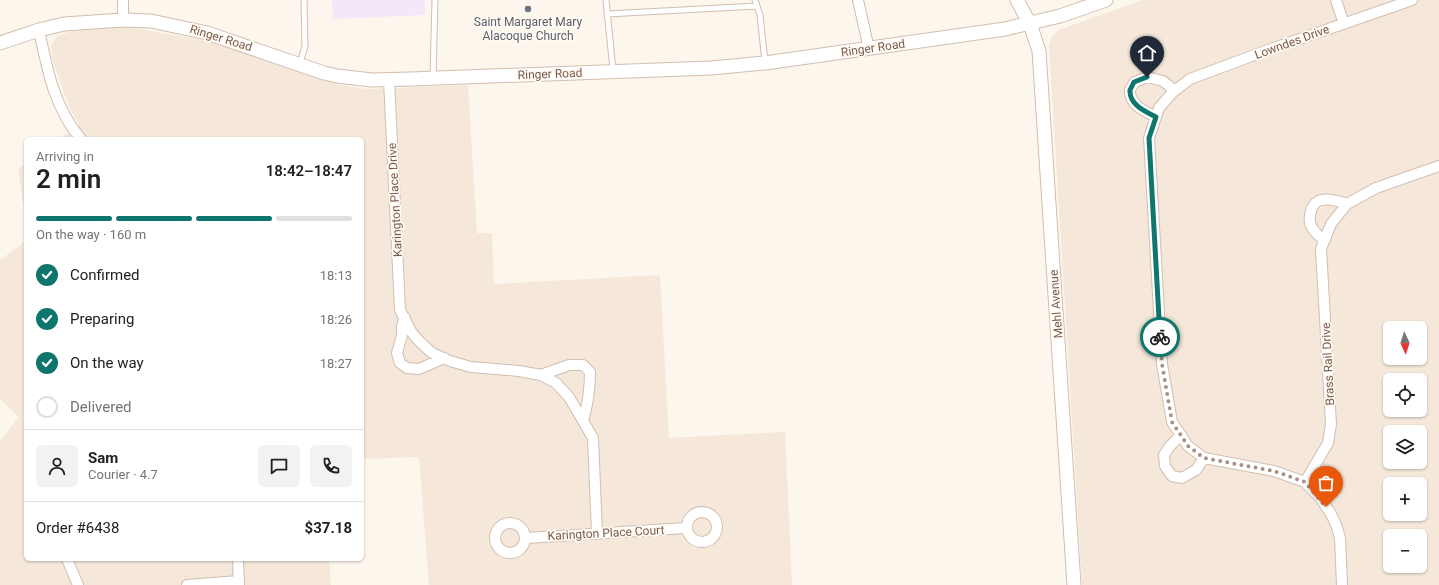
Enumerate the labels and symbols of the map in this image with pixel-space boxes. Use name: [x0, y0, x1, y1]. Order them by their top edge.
marker: Saint Margaret Mary Alacoque Church: [523, 4, 533, 14]
place label: Saint Margaret Mary Alacoque Church: [474, 15, 583, 43]
street label: Ringer Road: [188, 22, 254, 54]
street label: Lowndes Drive: [1253, 22, 1331, 62]
pin: [1130, 36, 1164, 77]
street label: Ringer Road: [840, 37, 906, 59]
street label: Ringer Road: [517, 66, 583, 82]
street label: Karington Place Drive: [385, 143, 405, 257]
street label: Mehl Avenue: [1047, 269, 1065, 339]
courier: [1140, 317, 1180, 357]
north arrow: [1383, 321, 1427, 365]
street label: Brass Rail Drive: [1319, 322, 1337, 406]
pin: [1309, 466, 1343, 507]
street label: Karington Place Court: [547, 523, 665, 543]

